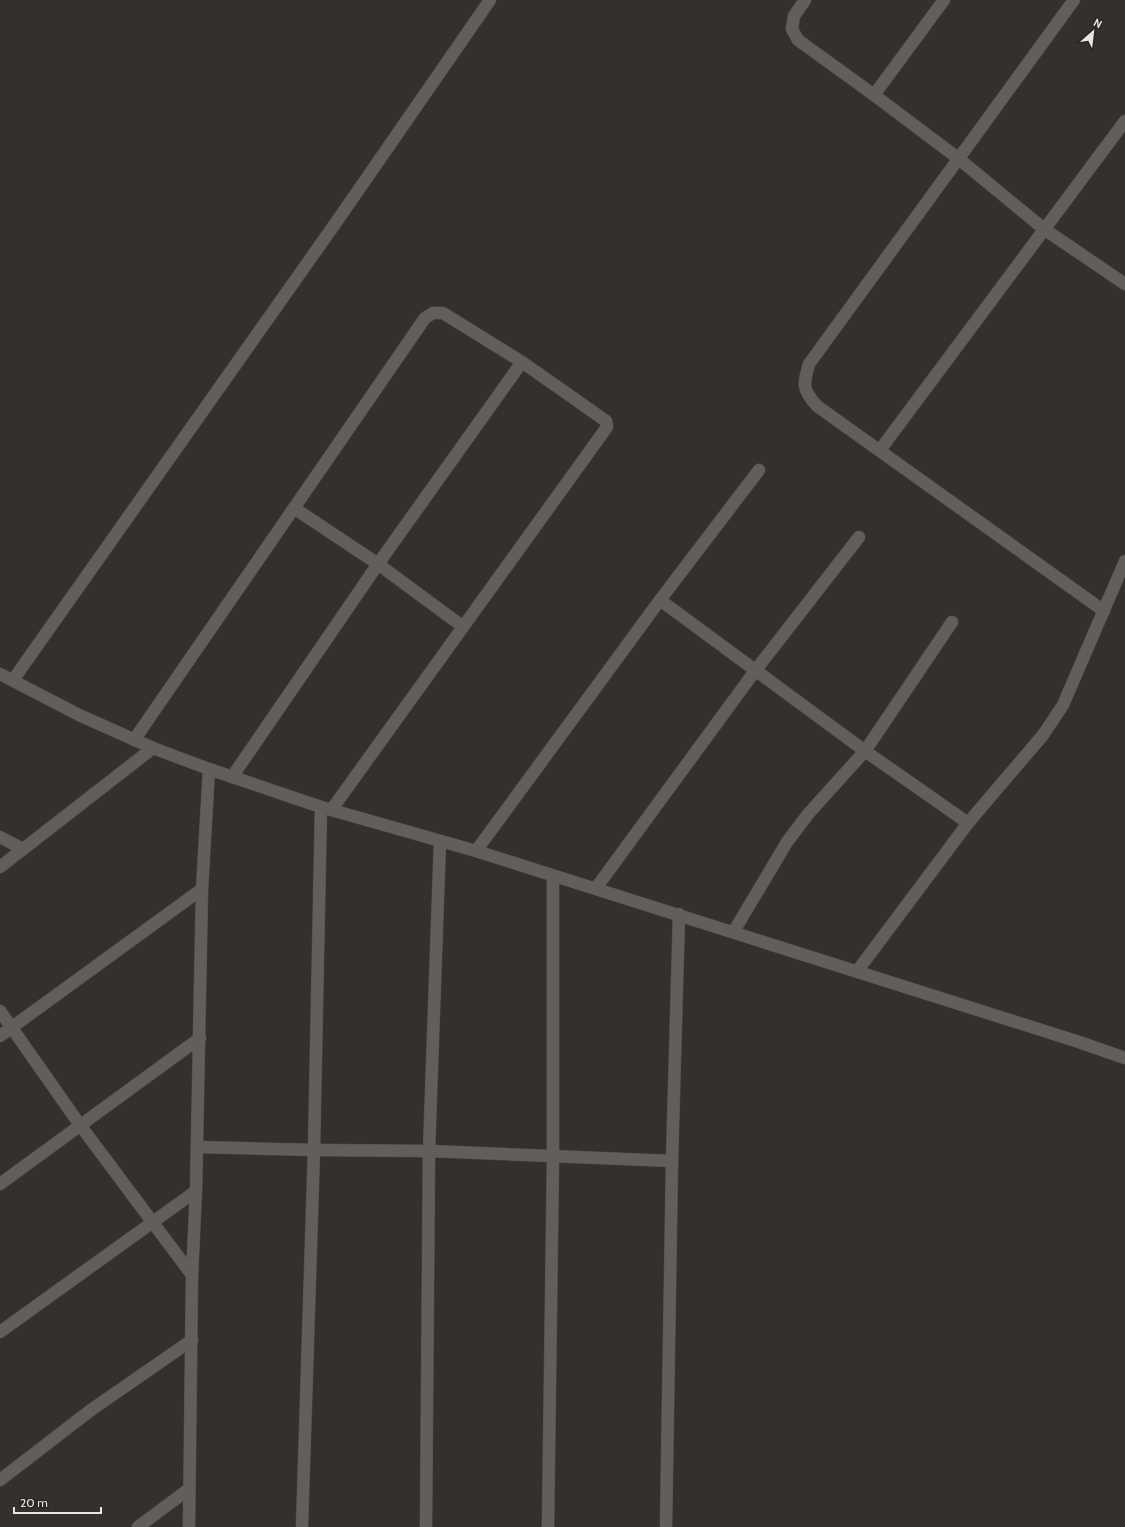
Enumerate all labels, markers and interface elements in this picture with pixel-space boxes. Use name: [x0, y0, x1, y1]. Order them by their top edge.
north arrow: [1073, 12, 1113, 52]
text: N: [1091, 15, 1104, 31]
scale bar: [14, 1489, 101, 1515]
text: 20 m: [20, 1495, 48, 1510]

